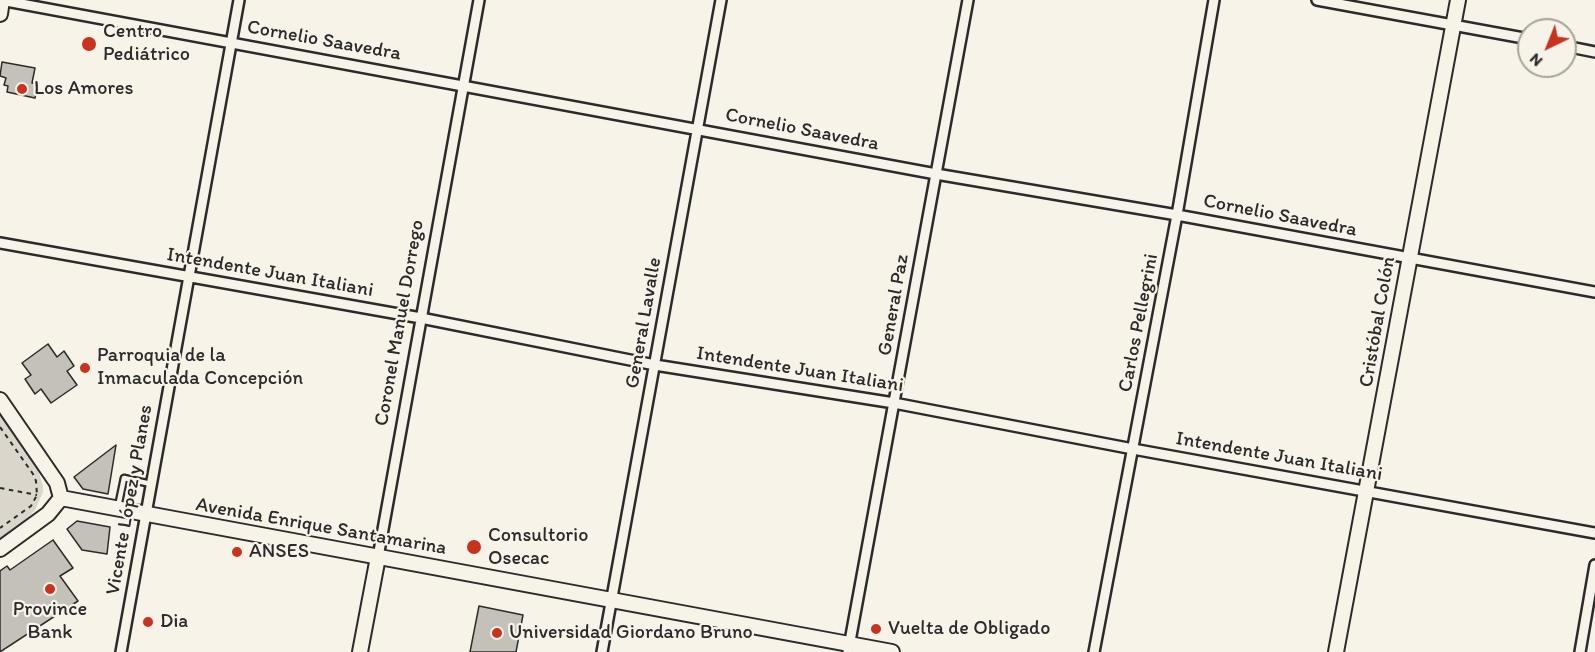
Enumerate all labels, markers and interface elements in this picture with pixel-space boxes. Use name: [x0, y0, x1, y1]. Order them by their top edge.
street label: Cornelio Saavedra: [245, 16, 403, 66]
north arrow: [1517, 18, 1577, 78]
place label: Centro Pediátrico: [103, 20, 190, 67]
marker: Centro Pediátrico: [80, 35, 98, 53]
text: N: [1525, 49, 1546, 71]
place label: Los Amores: [34, 77, 134, 101]
marker: Los Amores: [15, 82, 29, 96]
street label: Cornelio Saavedra: [723, 103, 881, 157]
street label: Cornelio Saavedra: [1201, 189, 1359, 243]
street label: Coronel Manuel Dorrego: [370, 218, 430, 428]
street label: Intendente Juan Italiani: [165, 243, 375, 303]
street label: General Paz: [873, 252, 915, 358]
street label: Carlos Pellegrini: [1114, 252, 1164, 394]
street label: Cristóbal Colón: [1355, 255, 1401, 389]
street label: General Lavalle: [621, 256, 667, 390]
street label: Intendente Juan Italiani: [695, 342, 905, 398]
place label: Parroquia de la Inmaculada Concepción: [97, 344, 303, 391]
marker: Parroquia de la Inmaculada Concepción: [78, 361, 92, 375]
street label: Vicente López y Planes: [101, 403, 159, 597]
street label: Intendente Juan Italiani: [1174, 427, 1384, 487]
street label: Avenida Enrique Santamarina: [194, 493, 448, 561]
place label: Consultorio Osecac: [488, 524, 588, 571]
marker: Consultorio Osecac: [465, 538, 483, 556]
place label: ANSES: [249, 540, 309, 564]
marker: ANSES: [230, 545, 244, 559]
marker: Province Bank: [43, 582, 57, 596]
place label: Province Bank: [13, 598, 87, 645]
place label: Dia: [160, 610, 188, 634]
marker: Dia: [141, 615, 155, 629]
place label: Vuelta de Obligado: [888, 617, 1050, 641]
place label: Universidad Giordano Bruno: [509, 621, 753, 645]
marker: Vuelta de Obligado: [869, 622, 883, 636]
marker: Universidad Giordano Bruno: [490, 626, 504, 640]

